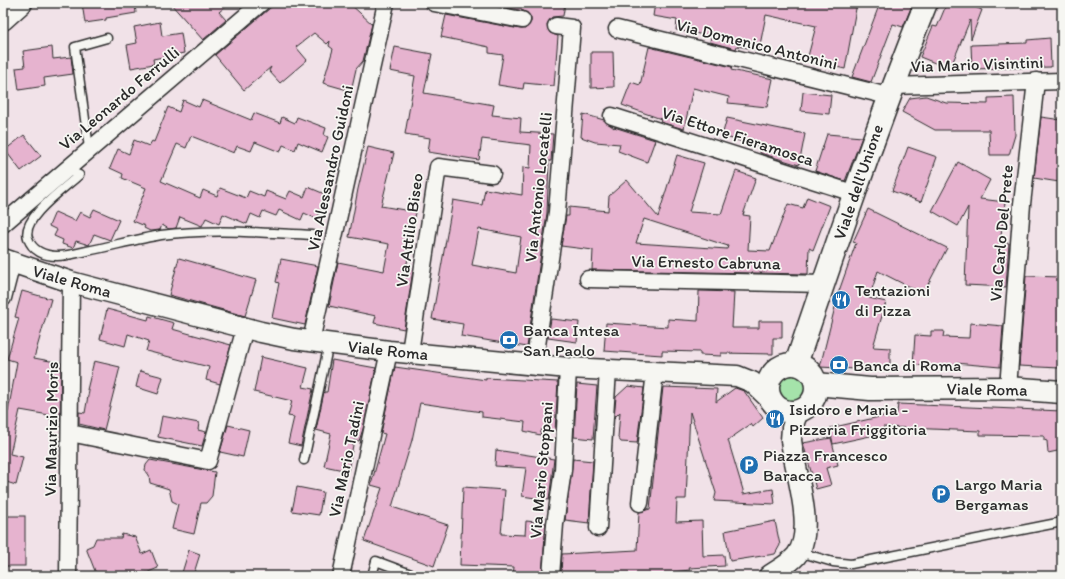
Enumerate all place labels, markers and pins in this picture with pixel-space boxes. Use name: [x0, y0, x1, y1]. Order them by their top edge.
place label: Tentazioni di Pizza: [855, 280, 930, 320]
restaurant icon: Tentazioni di Pizza: [830, 289, 852, 311]
place label: Banca Intesa San Paolo: [523, 320, 619, 360]
bank icon: Banca Intesa San Paolo: [498, 329, 520, 351]
bank icon: Banca di Roma: [828, 354, 850, 376]
place label: Banca di Roma: [853, 355, 961, 375]
place label: Isidoro e Maria - Pizzeria Friggitoria: [789, 399, 927, 439]
restaurant icon: Isidoro e Maria - Pizzeria Friggitoria: [764, 408, 786, 430]
place label: Piazza Francesco Baracca: [763, 445, 888, 485]
parking icon: Piazza Francesco Baracca: [738, 454, 760, 476]
place label: Largo Maria Bergamas: [955, 474, 1042, 514]
parking icon: Largo Maria Bergamas: [930, 483, 952, 505]

